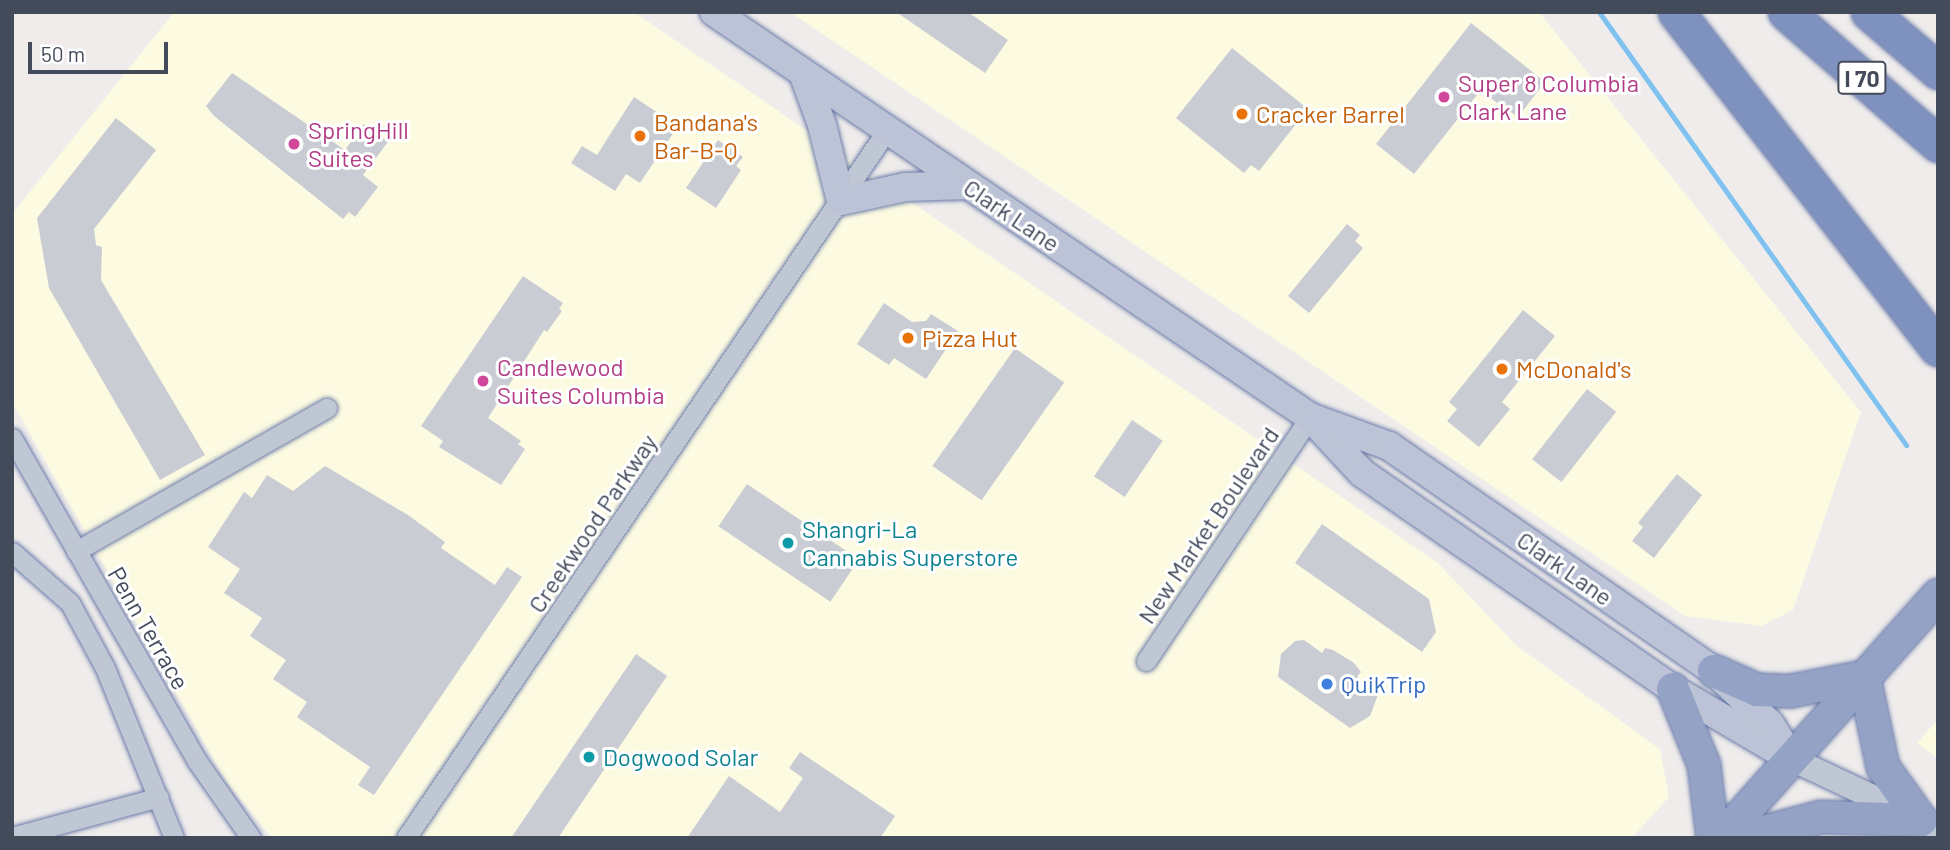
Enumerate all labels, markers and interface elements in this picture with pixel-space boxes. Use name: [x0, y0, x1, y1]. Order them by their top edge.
scale bar: [32, 28, 172, 72]
text: 50 m: [41, 41, 85, 66]
road number: I 70: [1836, 58, 1888, 97]
place label: Super 8 Columbia Clark Lane: [1458, 69, 1639, 125]
marker: Super 8 Columbia Clark Lane: [1436, 89, 1452, 105]
place label: Cracker Barrel: [1256, 100, 1405, 128]
marker: Cracker Barrel: [1234, 106, 1250, 122]
place label: Bandana's Bar-B-Q: [654, 108, 758, 164]
place label: SpringHill Suites: [308, 116, 409, 172]
marker: Bandana's Bar-B-Q: [632, 128, 648, 144]
marker: SpringHill Suites: [286, 136, 302, 152]
street label: Clark Lane: [959, 172, 1065, 258]
place label: Pizza Hut: [922, 324, 1018, 352]
marker: Pizza Hut: [900, 330, 916, 346]
place label: Candlewood Suites Columbia: [497, 353, 665, 409]
place label: McDonald's: [1516, 355, 1631, 383]
marker: McDonald's: [1494, 361, 1510, 377]
marker: Candlewood Suites Columbia: [475, 373, 491, 389]
street label: New Market Boulevard: [1132, 421, 1284, 629]
street label: Creekwood Parkway: [522, 428, 662, 618]
place label: Shangri-La Cannabis Superstore: [802, 515, 1018, 571]
street label: Clark Lane: [1512, 525, 1618, 611]
marker: Shangri-La Cannabis Superstore: [780, 535, 796, 551]
street label: Penn Terrace: [102, 562, 196, 694]
place label: QuikTrip: [1341, 670, 1426, 698]
marker: QuikTrip: [1319, 676, 1335, 692]
place label: Dogwood Solar: [603, 743, 758, 771]
marker: Dogwood Solar: [581, 749, 597, 765]

